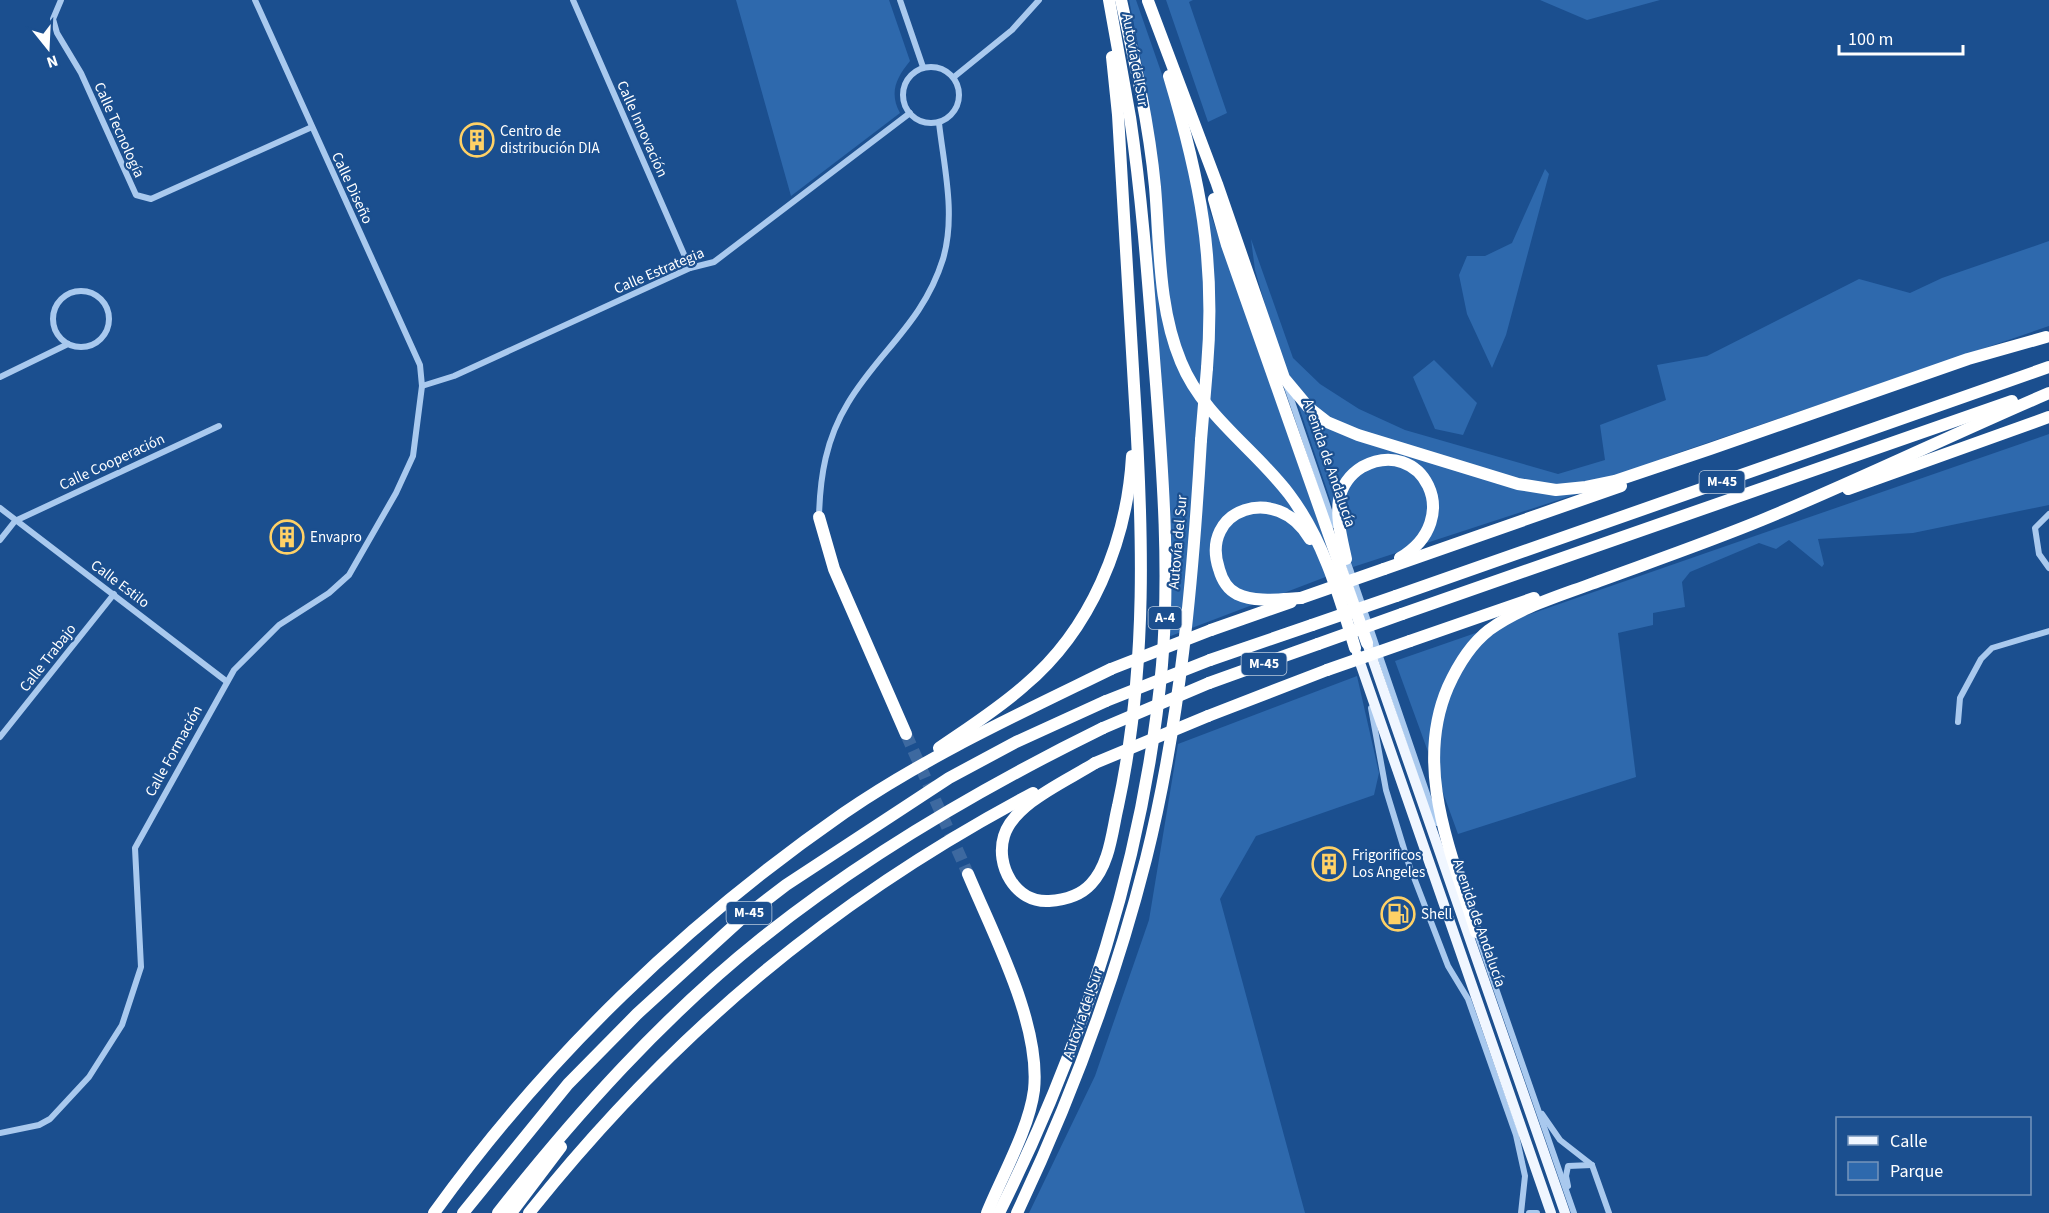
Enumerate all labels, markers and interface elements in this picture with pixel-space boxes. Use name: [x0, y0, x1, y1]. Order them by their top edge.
street label: Autovía del Sur: [1116, 12, 1154, 109]
north arrow: [18, 18, 78, 78]
scale bar: [1839, 18, 1964, 56]
text: 100 m: [1848, 27, 1893, 52]
text: N: [44, 49, 61, 73]
street label: Calle Innovación: [611, 77, 673, 181]
street label: Calle Tecnología: [89, 79, 149, 181]
place label: Centro de distribución DIA: [500, 121, 600, 159]
building icon: Centro de distribución DIA: [459, 122, 495, 158]
street label: Calle Diseño: [326, 149, 378, 227]
street label: Calle Estrategia: [611, 243, 707, 299]
street label: Avenida de Andalucía: [1297, 396, 1361, 530]
street label: Calle Cooperación: [56, 428, 168, 496]
road number: M-45: [1700, 471, 1744, 493]
street label: Autovía del Sur: [1163, 493, 1193, 590]
building icon: Envapro: [269, 519, 305, 555]
place label: Envapro: [310, 527, 362, 548]
street label: Calle Estilo: [86, 555, 154, 613]
road number: A-4: [1148, 607, 1182, 629]
street label: Calle Trabajo: [15, 619, 81, 697]
road number: M-45: [1242, 653, 1286, 675]
street label: Calle Formación: [140, 701, 208, 801]
place label: Frigorificos Los Angeles: [1352, 845, 1425, 883]
building icon: Frigorificos Los Angeles: [1311, 846, 1347, 882]
street label: Avenida de Andalucía: [1447, 856, 1511, 990]
fuel station icon: Shell: [1380, 896, 1416, 932]
road number: M-45: [726, 902, 771, 924]
place label: Shell: [1421, 904, 1452, 925]
street label: Autovía del Sur: [1058, 965, 1109, 1062]
legend: [1836, 1117, 2031, 1195]
text: Calle: [1890, 1129, 1928, 1154]
text: Parque: [1890, 1159, 1943, 1184]

